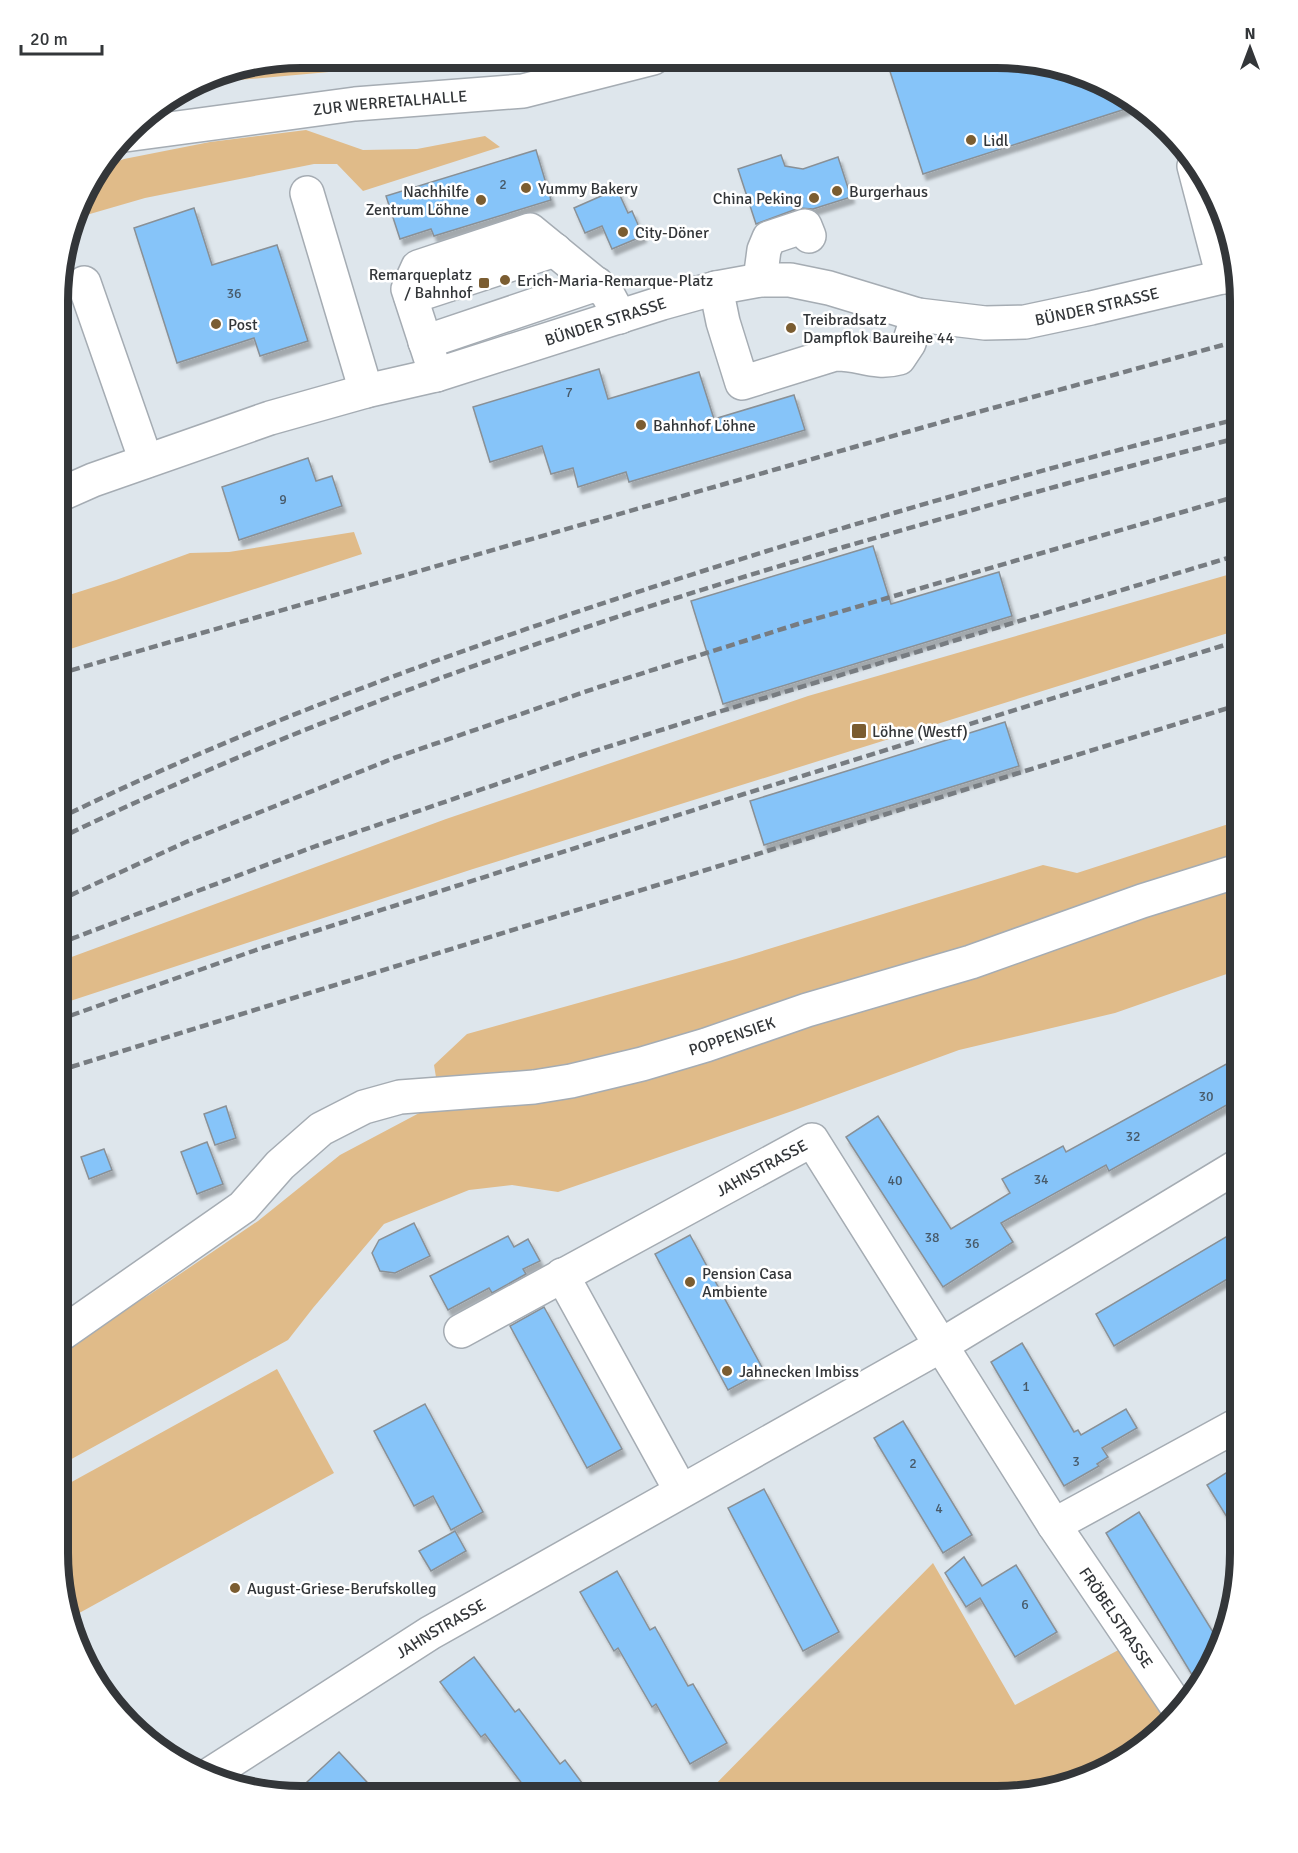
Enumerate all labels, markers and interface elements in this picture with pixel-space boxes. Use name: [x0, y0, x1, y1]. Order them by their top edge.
scale bar: [21, 18, 102, 56]
north arrow: [1220, 18, 1280, 78]
text: N: [1244, 24, 1256, 44]
text: 20 m: [30, 28, 68, 50]
street label: ZUR WERRETALHALLE: [312, 86, 468, 121]
place label: Lidl: [983, 131, 1009, 151]
marker: Lidl: [964, 133, 978, 147]
house number: 2: [499, 176, 507, 193]
place label: Yummy Bakery: [538, 179, 638, 199]
marker: Yummy Bakery: [519, 181, 533, 195]
place label: Nachhilfe Zentrum Löhne: [365, 182, 469, 220]
place label: Burgerhaus: [849, 182, 928, 202]
marker: Burgerhaus: [830, 184, 844, 198]
place label: China Peking: [713, 189, 802, 209]
marker: China Peking: [807, 191, 821, 205]
marker: Nachhilfe Zentrum Löhne: [474, 193, 488, 207]
place label: City-Döner: [635, 223, 709, 243]
marker: City-Döner: [616, 225, 630, 239]
place label: Remarqueplatz / Bahnhof: [369, 265, 473, 303]
place label: Erich-Maria-Remarque-Platz: [517, 271, 713, 291]
marker: Erich-Maria-Remarque-Platz: [498, 273, 512, 287]
marker: Remarqueplatz / Bahnhof: [477, 276, 491, 290]
street label: BÜNDER STRASSE: [1033, 283, 1161, 331]
house number: 36: [226, 285, 242, 302]
street label: BÜNDER STRASSE: [542, 293, 669, 351]
place label: Treibradsatz Dampflok Baureihe 44: [803, 310, 954, 348]
place label: Post: [228, 315, 258, 335]
marker: Post: [209, 317, 223, 331]
marker: Treibradsatz Dampflok Baureihe 44: [784, 321, 798, 335]
house number: 7: [565, 384, 573, 401]
place label: Bahnhof Löhne: [653, 416, 756, 436]
marker: Bahnhof Löhne: [634, 418, 648, 432]
house number: 9: [279, 491, 287, 508]
marker: Löhne (Westf): [850, 722, 868, 740]
place label: Löhne (Westf): [872, 722, 968, 742]
street label: POPPENSIEK: [686, 1013, 778, 1061]
house number: 30: [1198, 1088, 1214, 1105]
house number: 32: [1125, 1128, 1141, 1145]
street label: JAHNSTRASSE: [713, 1136, 811, 1201]
house number: 34: [1033, 1171, 1049, 1188]
house number: 40: [887, 1172, 903, 1189]
house number: 38: [924, 1229, 940, 1246]
house number: 36: [964, 1235, 980, 1252]
place label: Pension Casa Ambiente: [702, 1264, 792, 1302]
marker: Pension Casa Ambiente: [683, 1275, 697, 1289]
place label: Jahnecken Imbiss: [739, 1362, 859, 1382]
marker: Jahnecken Imbiss: [720, 1364, 734, 1378]
house number: 1: [1022, 1378, 1030, 1395]
house number: 3: [1072, 1453, 1080, 1470]
house number: 2: [909, 1455, 917, 1472]
house number: 4: [935, 1500, 943, 1517]
street label: FRÖBELSTRASSE: [1074, 1564, 1157, 1672]
place label: August-Griese-Berufskolleg: [247, 1579, 436, 1599]
marker: August-Griese-Berufskolleg: [228, 1581, 242, 1595]
street label: JAHNSTRASSE: [393, 1595, 490, 1663]
house number: 6: [1021, 1596, 1029, 1613]

